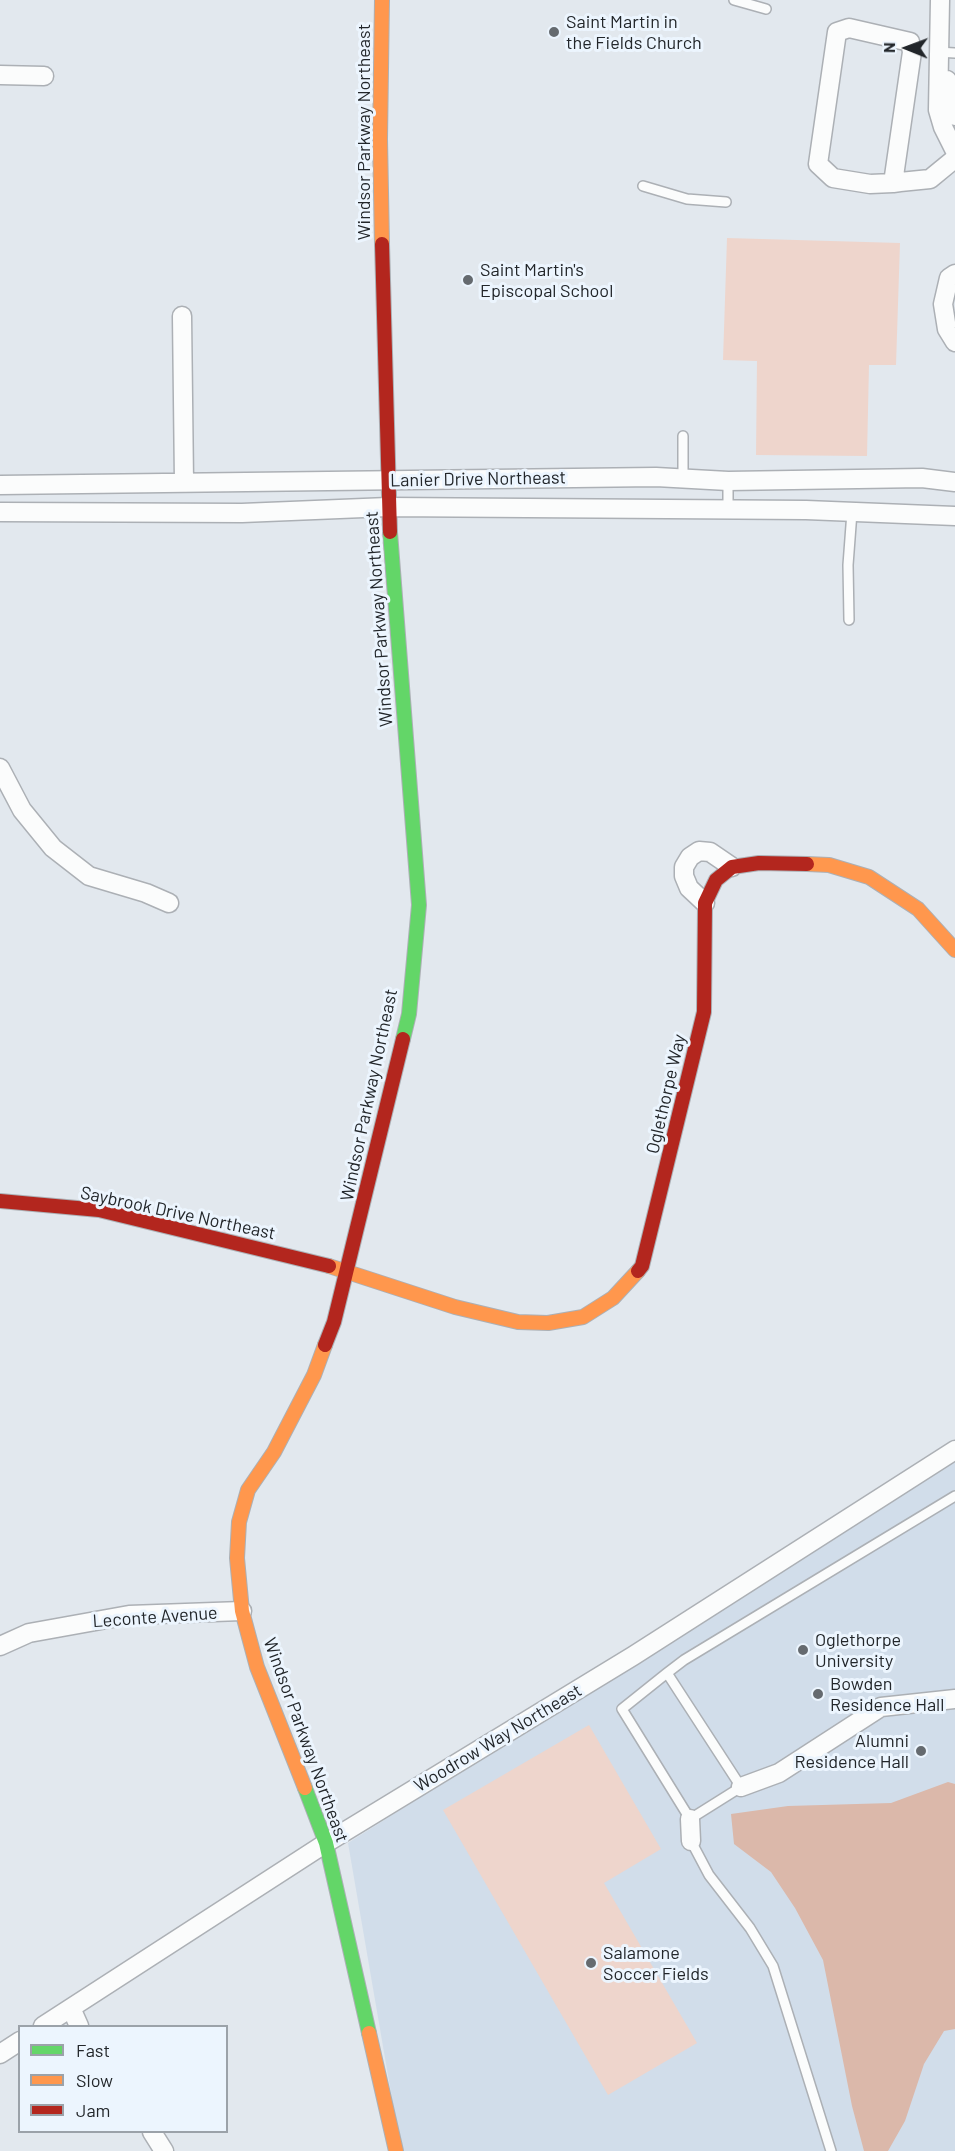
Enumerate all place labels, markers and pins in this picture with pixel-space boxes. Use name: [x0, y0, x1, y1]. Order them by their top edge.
place label: Saint Martin in the Fields Church: [566, 11, 702, 54]
marker: Saint Martin in the Fields Church: [547, 25, 561, 39]
place label: Saint Martin's Episcopal School: [480, 259, 613, 302]
marker: Saint Martin's Episcopal School: [461, 273, 475, 287]
place label: Oglethorpe University: [815, 1629, 901, 1672]
marker: Oglethorpe University: [796, 1643, 810, 1657]
place label: Bowden Residence Hall: [830, 1673, 944, 1716]
marker: Bowden Residence Hall: [811, 1687, 825, 1701]
place label: Alumni Residence Hall: [795, 1730, 909, 1772]
marker: Alumni Residence Hall: [914, 1744, 928, 1758]
place label: Salamone Soccer Fields: [603, 1942, 709, 1984]
marker: Salamone Soccer Fields: [584, 1956, 598, 1970]

